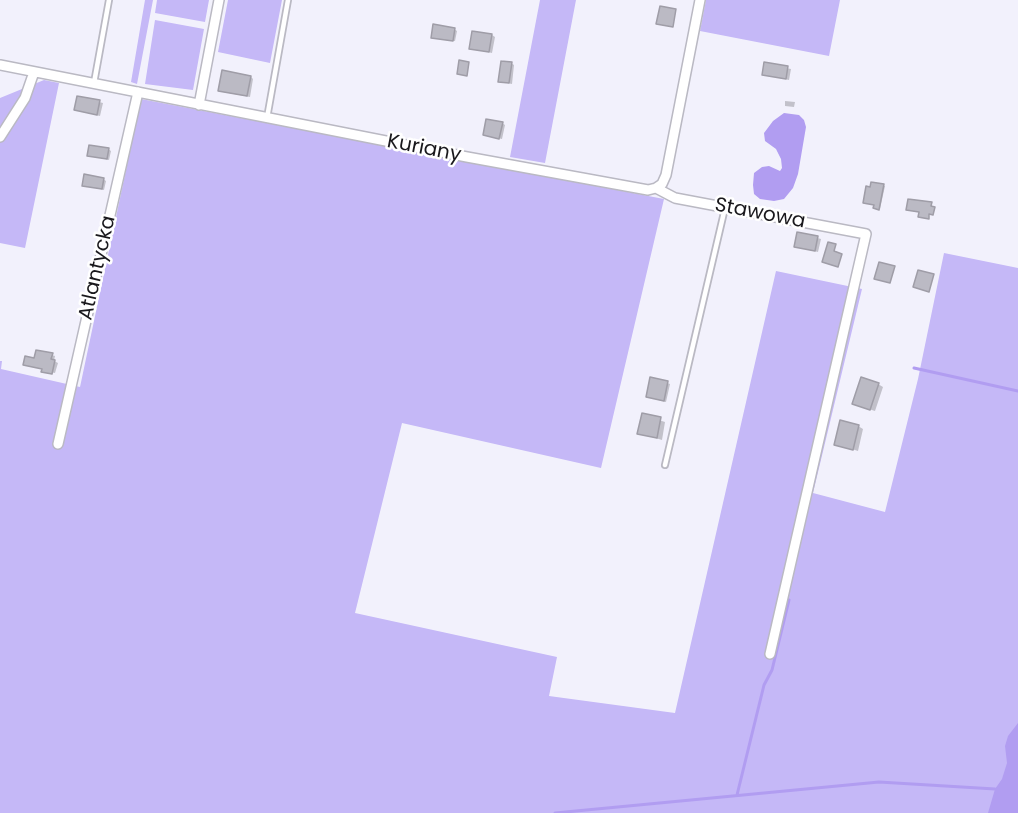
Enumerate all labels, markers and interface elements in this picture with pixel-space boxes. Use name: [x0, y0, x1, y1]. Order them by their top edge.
street label: Kuriany: [385, 130, 463, 168]
street label: Stawowa: [713, 193, 807, 235]
street label: Atlantycka: [74, 213, 122, 323]

